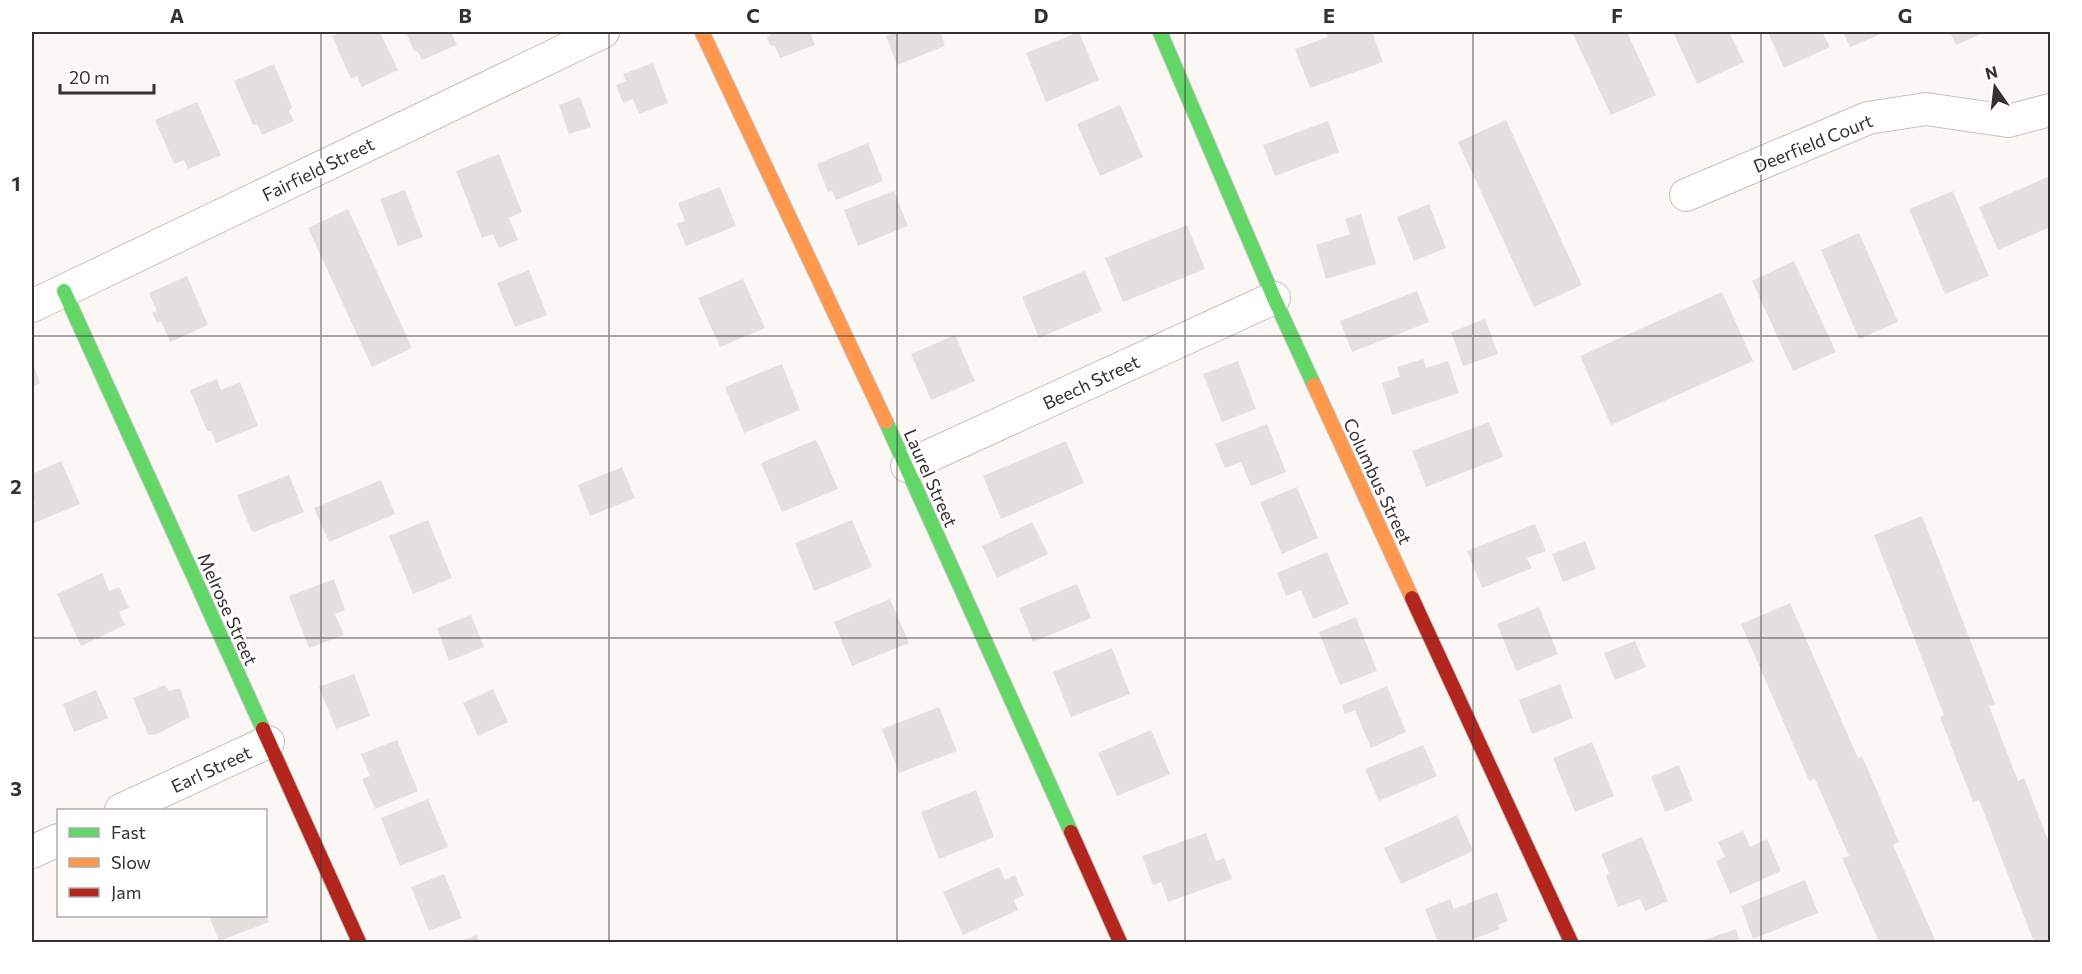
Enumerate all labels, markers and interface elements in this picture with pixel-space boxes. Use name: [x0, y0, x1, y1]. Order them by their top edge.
text: A: [170, 3, 184, 27]
text: B: [458, 3, 472, 27]
text: C: [746, 3, 760, 27]
text: D: [1034, 3, 1048, 27]
text: E: [1323, 3, 1335, 27]
text: F: [1611, 3, 1623, 27]
text: G: [1898, 3, 1912, 27]
scale bar: [60, 57, 154, 95]
north arrow: [1965, 57, 2025, 117]
text: N: [1983, 61, 1999, 83]
text: 20 m: [69, 66, 110, 88]
street label: Deerfield Court: [1750, 109, 1876, 177]
street label: Fairfield Street: [258, 132, 378, 206]
text: 1: [11, 171, 21, 195]
street label: Beech Street: [1039, 350, 1143, 414]
street label: Columbus Street: [1339, 414, 1417, 548]
street label: Laurel Street: [900, 426, 962, 530]
text: 2: [10, 474, 22, 498]
street label: Melrose Street: [193, 549, 263, 669]
street label: Earl Street: [167, 741, 255, 797]
text: 3: [10, 776, 22, 800]
legend: [57, 809, 267, 917]
text: Fast: [111, 821, 146, 843]
text: Slow: [111, 851, 151, 873]
text: Jam: [111, 881, 141, 903]

